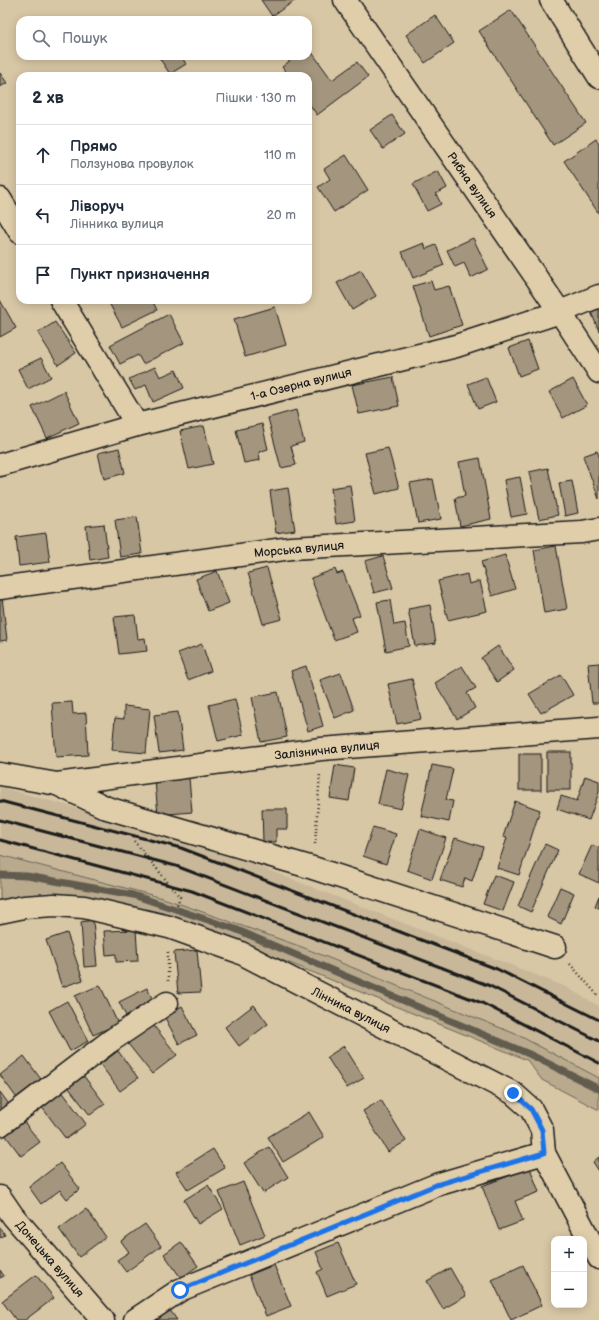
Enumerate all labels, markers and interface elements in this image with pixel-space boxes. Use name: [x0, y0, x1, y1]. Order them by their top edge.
search box: [16, 16, 312, 60]
icon: search: [30, 27, 52, 49]
text: Пошук: [62, 29, 108, 48]
text: 2 хв: [32, 88, 64, 108]
text: Пішки · 130 m: [215, 90, 296, 106]
text: Прямо: [70, 137, 117, 156]
icon: ahead: [32, 144, 54, 166]
text: 110 m: [264, 147, 296, 163]
street label: Рибна вулиця: [443, 149, 500, 221]
text: Ползунова провулок: [70, 156, 194, 172]
text: Ліворуч: [70, 197, 124, 216]
icon: left: [32, 204, 54, 226]
text: 20 m: [266, 207, 296, 223]
text: Лінника вулиця: [70, 216, 164, 232]
icon: arrive: [32, 264, 54, 286]
text: Пункт призначення: [70, 265, 210, 284]
street label: 1-а Озерна вулиця: [249, 365, 353, 404]
street label: Морська вулиця: [253, 538, 345, 561]
street label: Залізнична вулиця: [274, 737, 381, 763]
street label: Лінника вулиця: [308, 984, 393, 1037]
route end: [504, 1084, 522, 1102]
street label: Донецька вулиця: [12, 1218, 87, 1301]
map controls: [551, 1236, 587, 1308]
button: +: [551, 1236, 587, 1272]
button: −: [551, 1272, 587, 1308]
route start: [171, 1281, 189, 1299]

